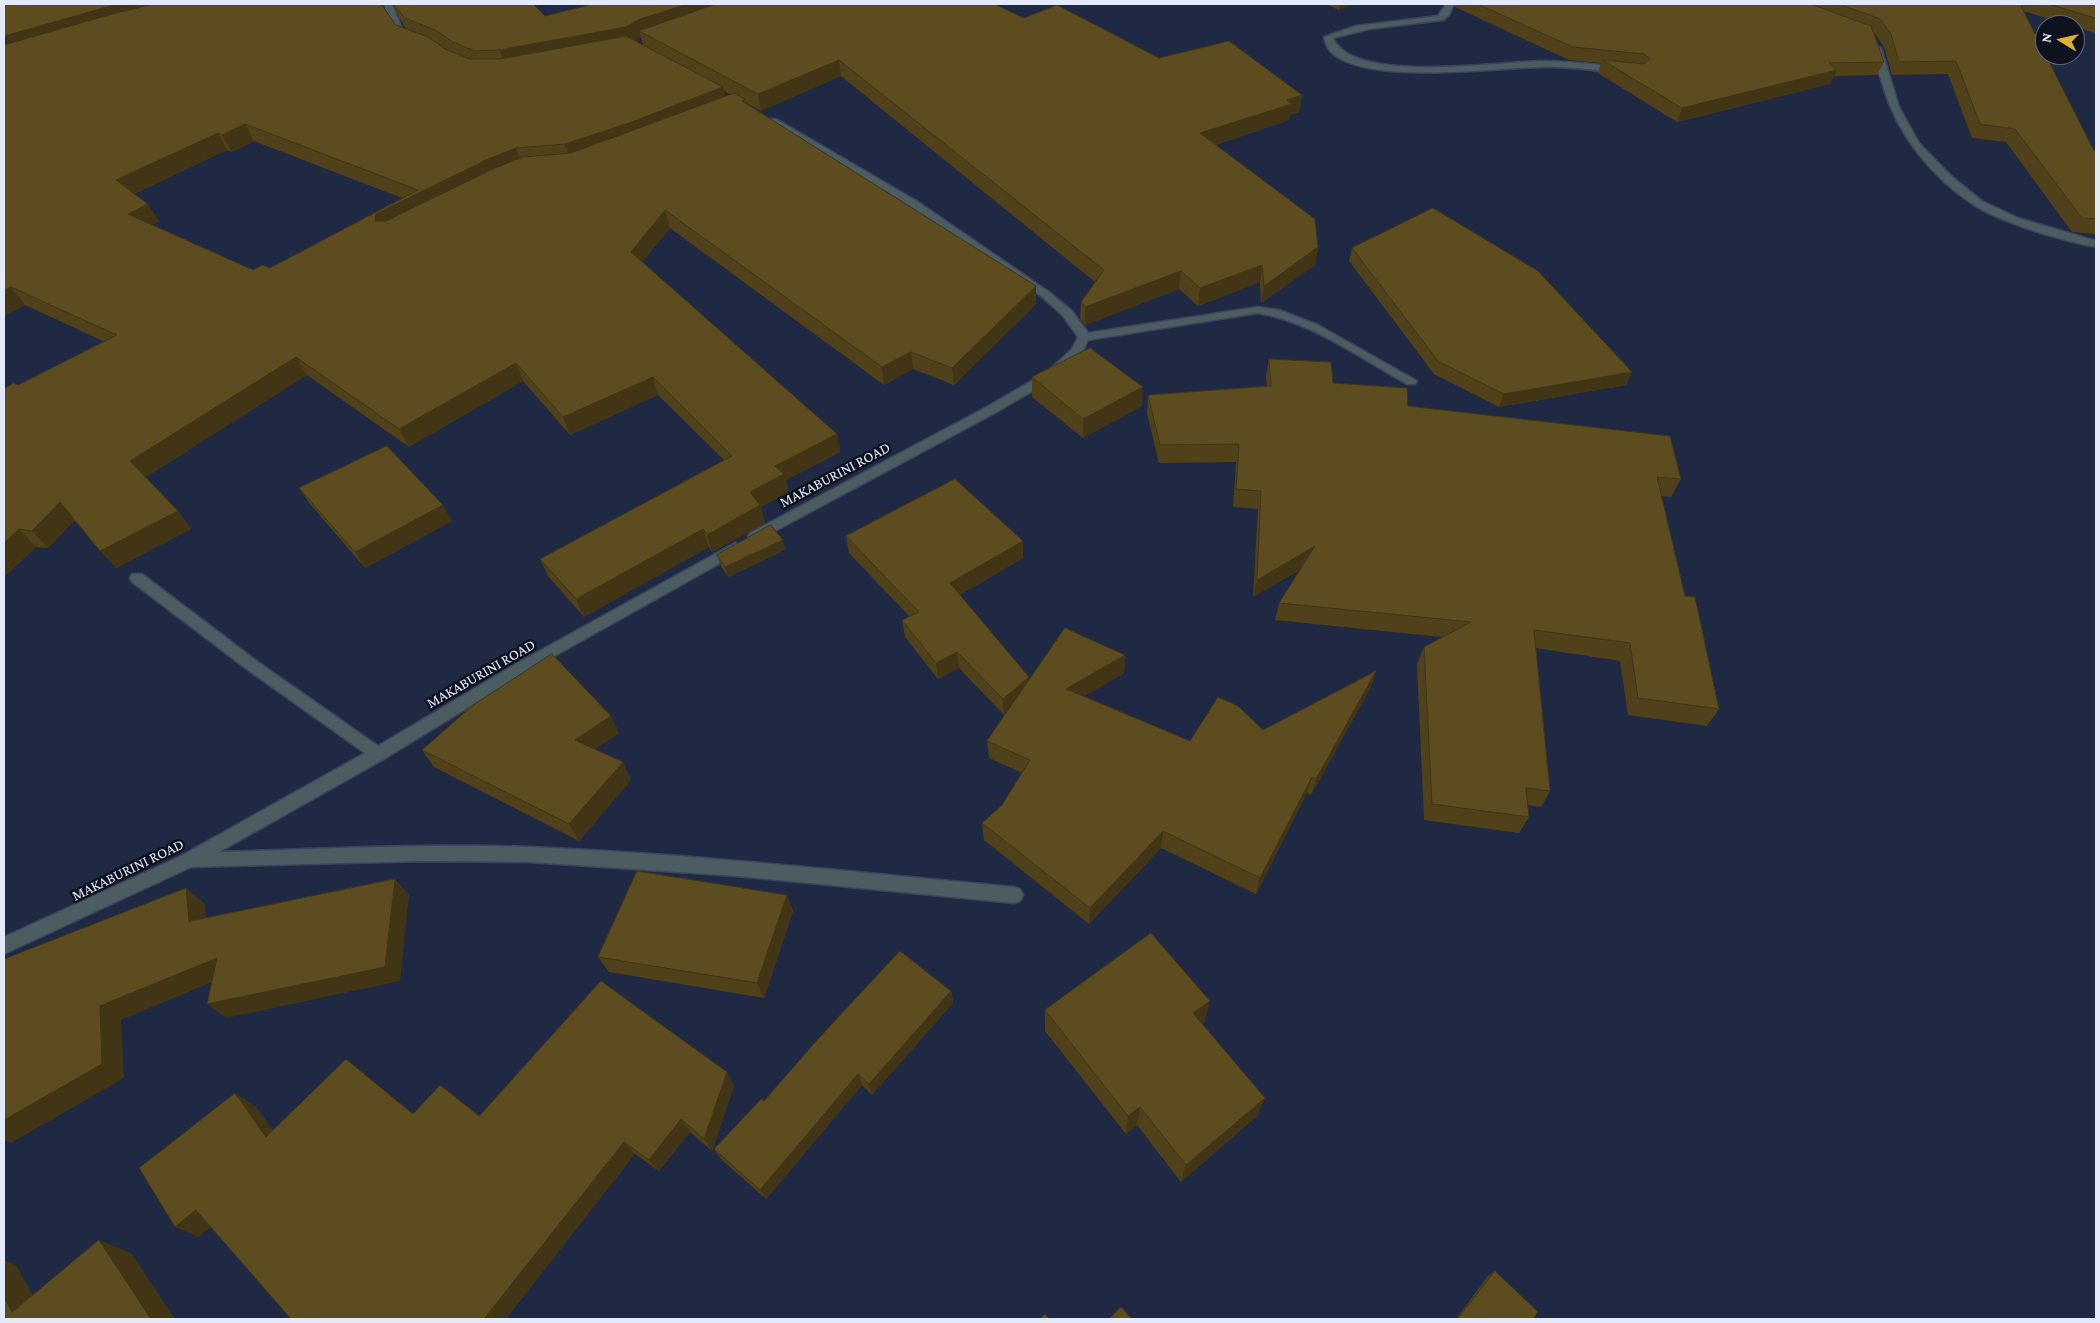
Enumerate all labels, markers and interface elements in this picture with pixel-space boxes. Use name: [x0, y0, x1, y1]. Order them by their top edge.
north arrow: [2035, 15, 2085, 65]
text: N: [2038, 32, 2055, 44]
street label: MAKABURINI ROAD: [777, 438, 893, 512]
street label: MAKABURINI ROAD: [423, 636, 539, 712]
street label: MAKABURINI ROAD: [69, 835, 187, 905]

